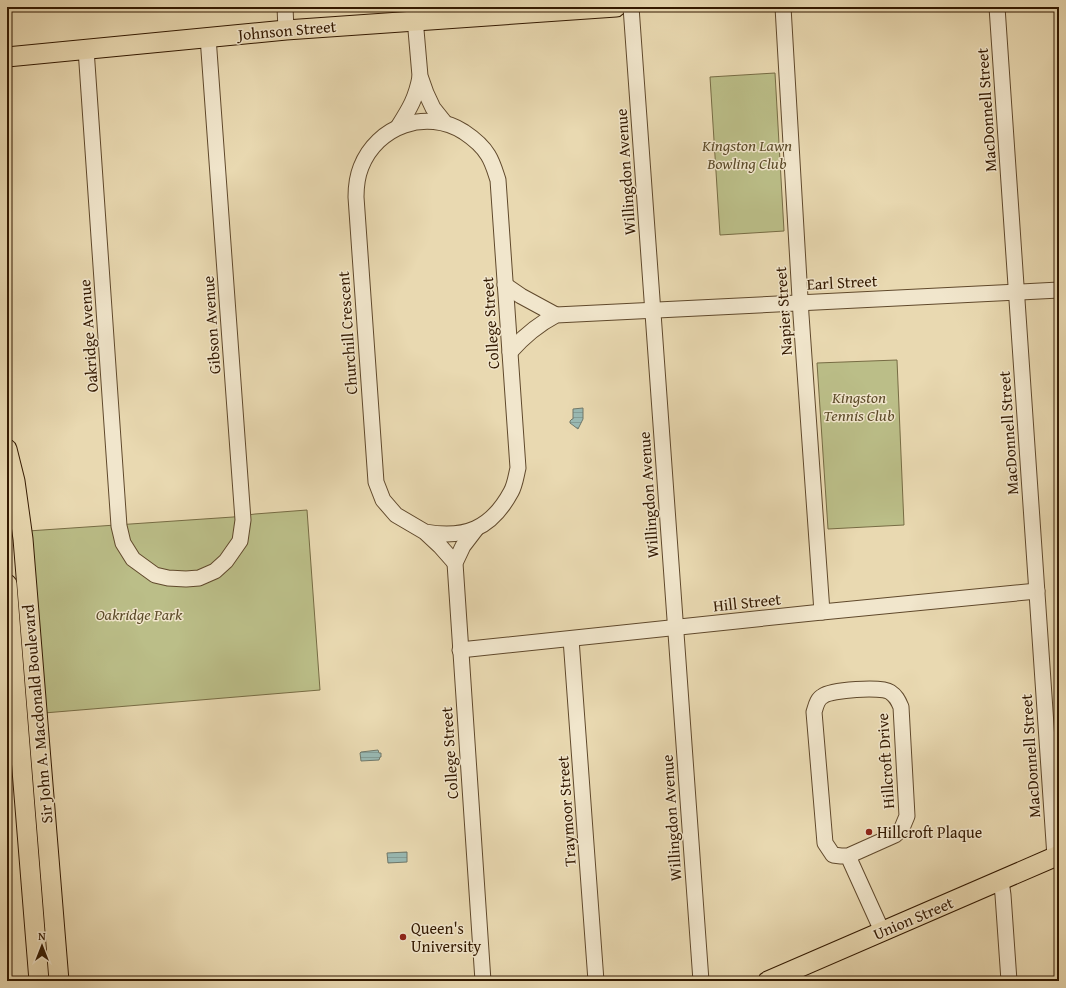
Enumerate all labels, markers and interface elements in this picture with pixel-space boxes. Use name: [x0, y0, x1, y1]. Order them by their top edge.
street label: Johnson Street: [235, 14, 338, 46]
street label: MacDonnell Street: [970, 47, 1002, 173]
street label: Willingdon Avenue: [609, 108, 641, 236]
park label: Kingston Lawn Bowling Club: [701, 133, 792, 175]
street label: Napier Street: [768, 265, 798, 356]
street label: Earl Street: [806, 268, 878, 296]
street label: Churchill Crescent: [331, 270, 363, 396]
street label: Gibson Avenue: [196, 275, 226, 375]
street label: College Street: [475, 276, 505, 370]
street label: Oakridge Avenue: [72, 279, 104, 393]
street label: MacDonnell Street: [992, 370, 1024, 496]
park label: Kingston Tennis Club: [823, 385, 895, 427]
street label: Willingdon Avenue: [632, 431, 664, 559]
street label: Hill Street: [712, 586, 782, 617]
park label: Oakridge Park: [96, 602, 183, 626]
street label: Sir John A. Macdonald Boulevard: [15, 603, 59, 825]
street label: MacDonnell Street: [1014, 693, 1046, 819]
street label: College Street: [434, 706, 464, 800]
street label: Hillcroft Drive: [870, 712, 900, 810]
street label: Traymoor Street: [550, 754, 582, 867]
street label: Willingdon Avenue: [655, 754, 687, 882]
place label: Hillcroft Plaque: [877, 820, 982, 844]
marker: Hillcroft Plaque: [864, 827, 874, 837]
street label: Union Street: [869, 890, 957, 946]
place label: Queen's University: [411, 916, 481, 958]
north arrow: [22, 926, 62, 966]
text: N: [38, 928, 46, 944]
marker: Queen's University: [398, 932, 408, 942]

